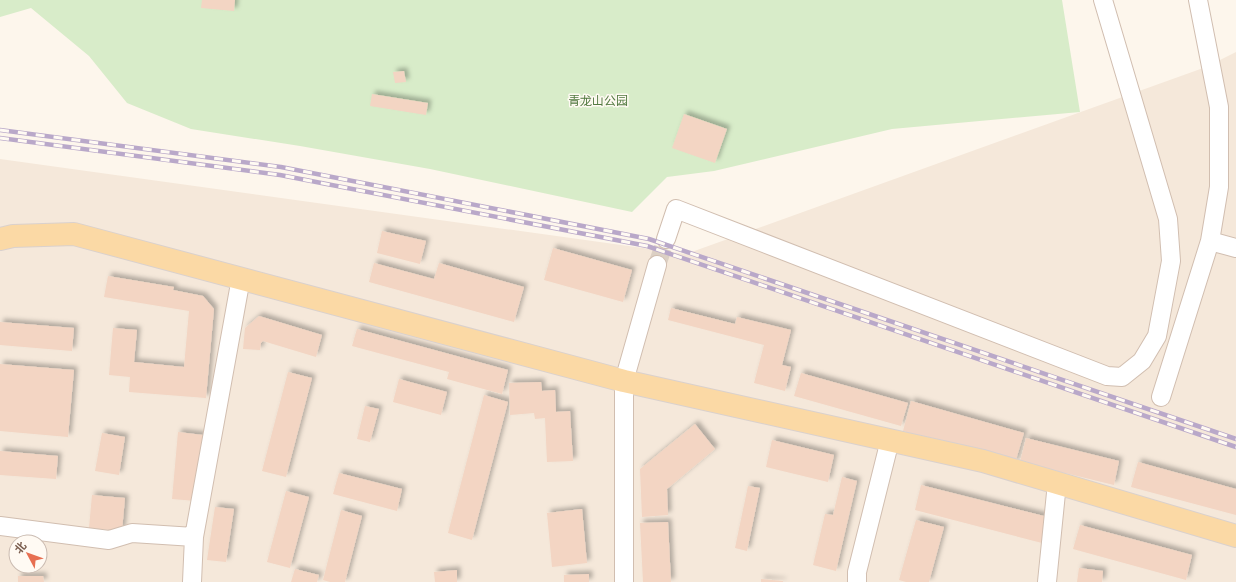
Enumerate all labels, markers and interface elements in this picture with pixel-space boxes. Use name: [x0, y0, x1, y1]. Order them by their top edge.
park label: 青龙山公园: [568, 92, 628, 109]
north arrow: [8, 534, 48, 574]
text: 北: [11, 538, 30, 557]

